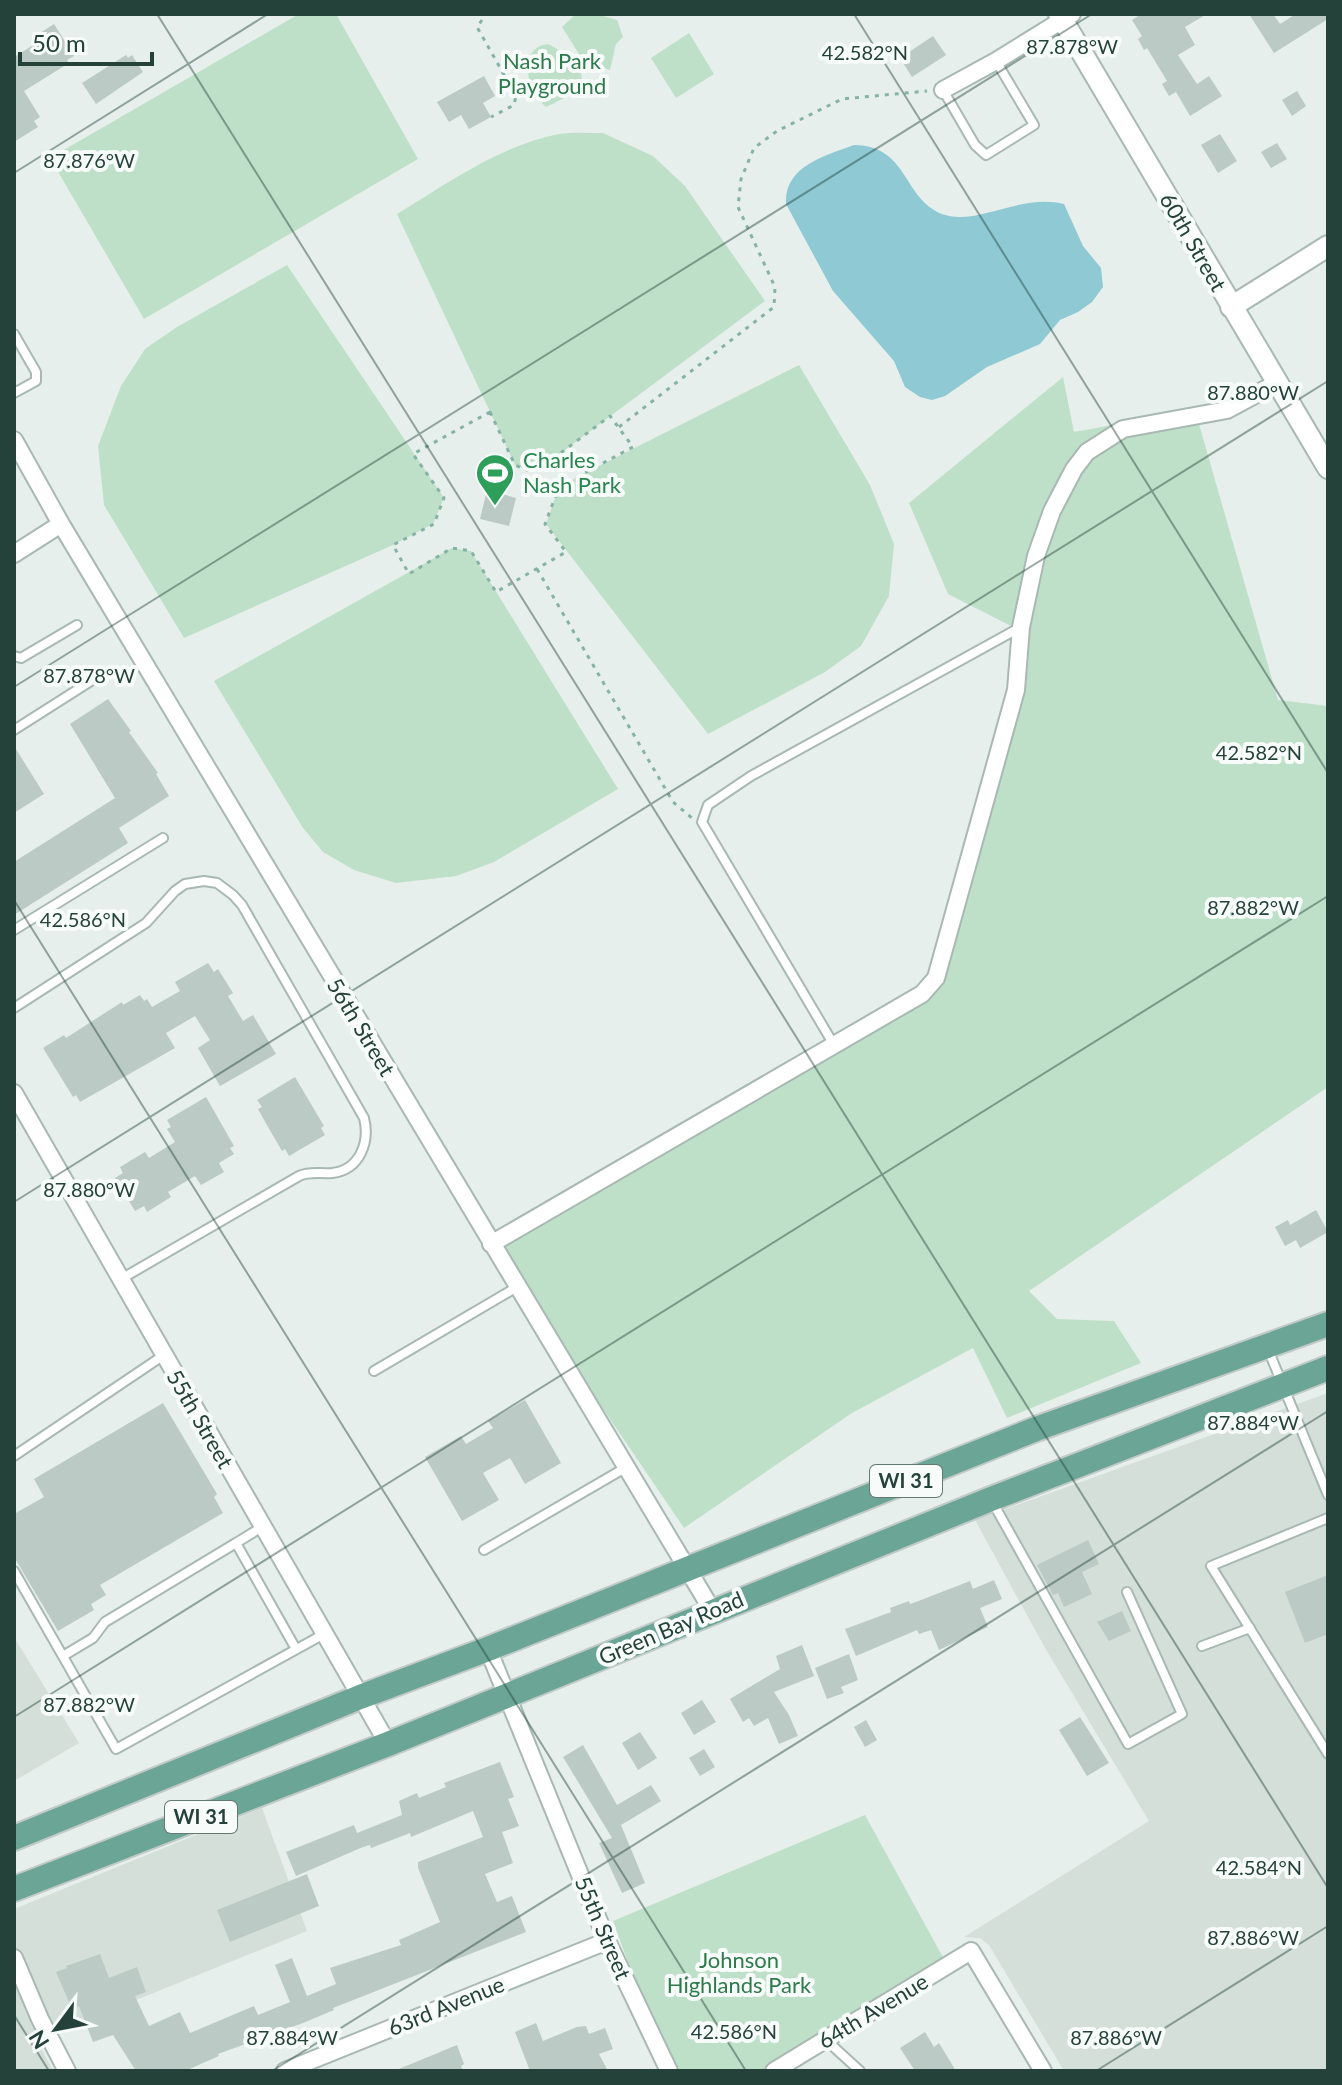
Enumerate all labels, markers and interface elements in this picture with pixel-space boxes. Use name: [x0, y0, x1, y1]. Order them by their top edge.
scale bar: [20, 16, 152, 66]
text: 50 m: [32, 28, 86, 57]
text: 87.878°W: [1026, 34, 1118, 58]
text: 42.582°N: [822, 40, 908, 64]
park label: Nash Park Playground: [498, 47, 606, 99]
text: 87.876°W: [43, 148, 135, 172]
street label: 60th Street: [1154, 188, 1232, 296]
text: 87.880°W: [1207, 380, 1299, 404]
place label: Charles Nash Park: [523, 446, 622, 498]
sports icon: Charles Nash Park: [474, 452, 516, 507]
text: 87.878°W: [43, 663, 135, 687]
text: 42.582°N: [1216, 740, 1302, 764]
text: 87.882°W: [1207, 895, 1299, 919]
text: 42.586°N: [40, 907, 126, 931]
street label: 56th Street: [322, 973, 401, 1081]
text: 87.880°W: [43, 1177, 135, 1201]
street label: 55th Street: [161, 1365, 239, 1473]
text: 87.884°W: [1207, 1410, 1299, 1434]
road number: WI 31: [870, 1465, 942, 1497]
street label: Green Bay Road: [594, 1585, 747, 1670]
text: 87.882°W: [43, 1692, 135, 1716]
road number: WI 31: [165, 1801, 237, 1833]
text: 42.584°N: [1216, 1855, 1302, 1879]
street label: 55th Street: [570, 1872, 637, 1983]
text: 87.886°W: [1207, 1925, 1299, 1949]
park label: Johnson Highlands Park: [667, 1946, 812, 1998]
street label: 64th Avenue: [813, 1967, 933, 2054]
street label: 63rd Avenue: [384, 1970, 508, 2041]
north arrow: [16, 1989, 96, 2069]
text: 42.586°N: [691, 2019, 777, 2043]
text: 87.884°W: [246, 2025, 338, 2049]
text: 87.886°W: [1070, 2025, 1162, 2049]
text: N: [23, 2026, 55, 2054]

